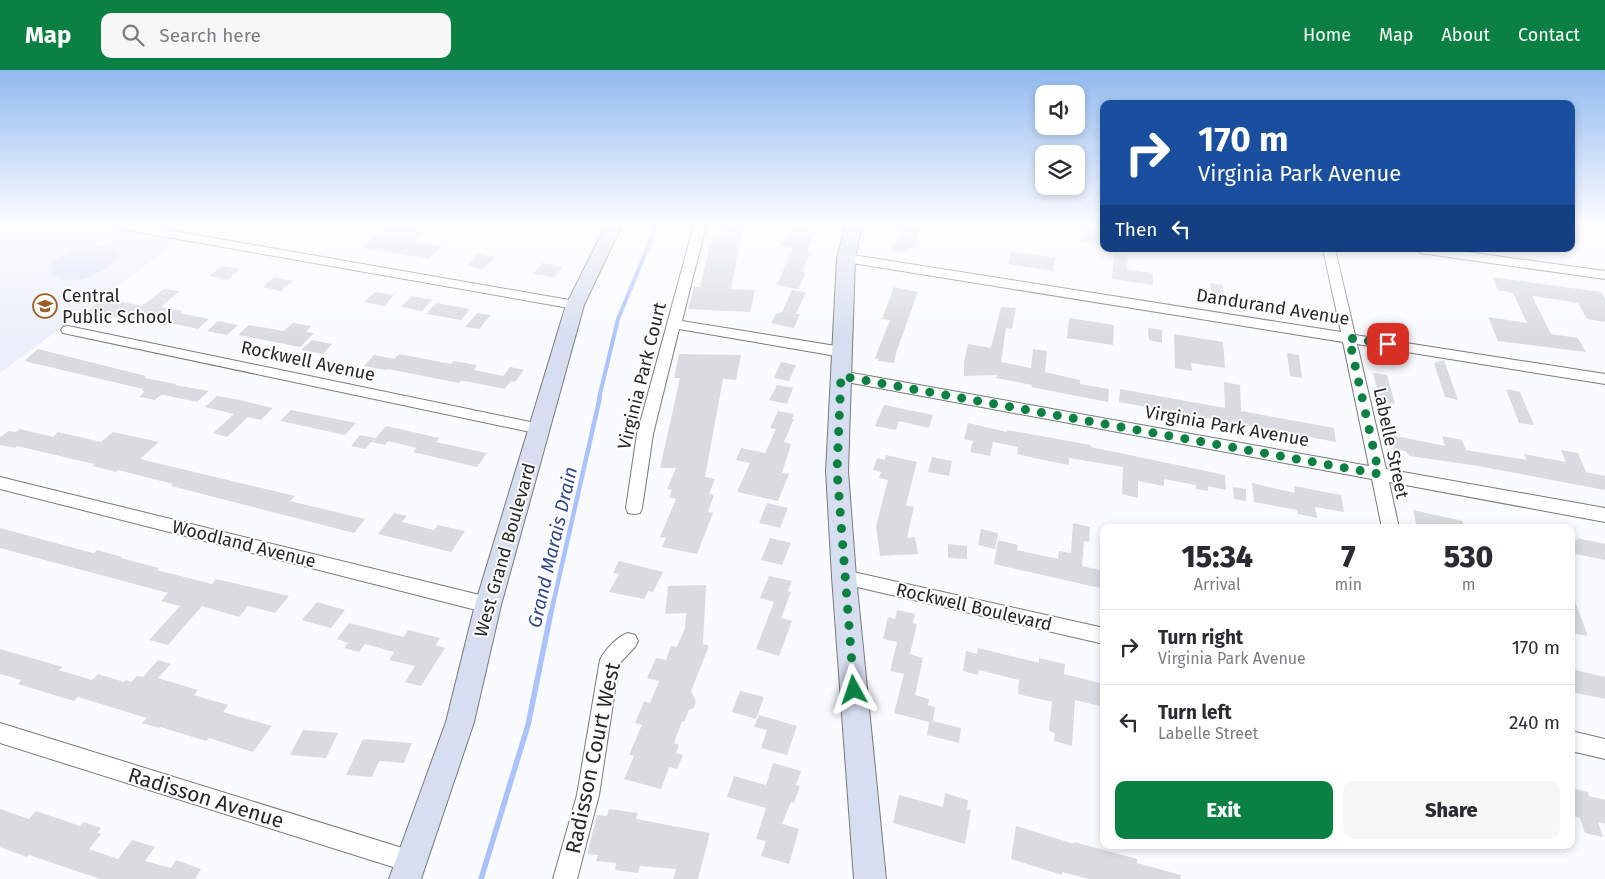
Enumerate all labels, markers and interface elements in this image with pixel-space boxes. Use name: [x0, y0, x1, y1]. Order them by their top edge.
search box: [101, 13, 451, 58]
text: Map: [25, 21, 71, 49]
icon: search: [119, 21, 147, 49]
text: Search here: [159, 24, 261, 47]
text: Home: [1303, 24, 1351, 46]
text: Map: [1379, 24, 1413, 46]
text: About: [1441, 24, 1490, 46]
text: Contact: [1518, 24, 1580, 46]
map controls: [1035, 85, 1085, 195]
button: sound: [1035, 85, 1085, 135]
text: 170 m: [1198, 118, 1289, 160]
icon: right: [1115, 120, 1180, 185]
button: layers: [1035, 145, 1085, 195]
text: Virginia Park Avenue: [1198, 160, 1401, 187]
icon: left: [1167, 215, 1195, 243]
text: Then: [1115, 218, 1157, 241]
street label: Dandurand Avenue: [1195, 284, 1351, 330]
place label: Central Public School: [62, 285, 172, 328]
school or university icon: Central Public School: [32, 293, 58, 319]
street label: Virginia Park Court: [613, 300, 671, 452]
pin: [1367, 323, 1409, 365]
icon: arrive: [1374, 330, 1402, 358]
street label: Rockwell Avenue: [239, 336, 377, 386]
street label: Labelle Street: [1368, 385, 1414, 501]
street label: Virginia Park Avenue: [1143, 401, 1311, 451]
street label: West Grand Boulevard: [470, 460, 540, 640]
water label: Grand Marais Drain: [523, 464, 582, 630]
street label: Woodland Avenue: [170, 516, 318, 572]
text: 15:34: [1182, 539, 1253, 575]
text: 7: [1341, 539, 1355, 575]
text: 530: [1444, 539, 1493, 575]
text: Arrival: [1194, 575, 1241, 594]
text: min: [1334, 575, 1362, 594]
text: m: [1462, 575, 1475, 594]
street label: Rockwell Boulevard: [894, 578, 1054, 636]
text: Turn right: [1158, 626, 1243, 649]
icon: right: [1115, 633, 1143, 661]
text: 170 m: [1512, 636, 1560, 659]
text: Virginia Park Avenue: [1158, 649, 1306, 668]
street label: Radisson Court West: [560, 660, 626, 856]
position arrow: [827, 663, 879, 715]
text: Turn left: [1158, 701, 1232, 724]
icon: left: [1115, 708, 1143, 736]
text: 240 m: [1509, 711, 1560, 734]
text: Labelle Street: [1158, 724, 1258, 743]
street label: Radisson Avenue: [125, 762, 287, 834]
button: Exit: [1115, 781, 1333, 839]
button: Share: [1343, 781, 1560, 839]

